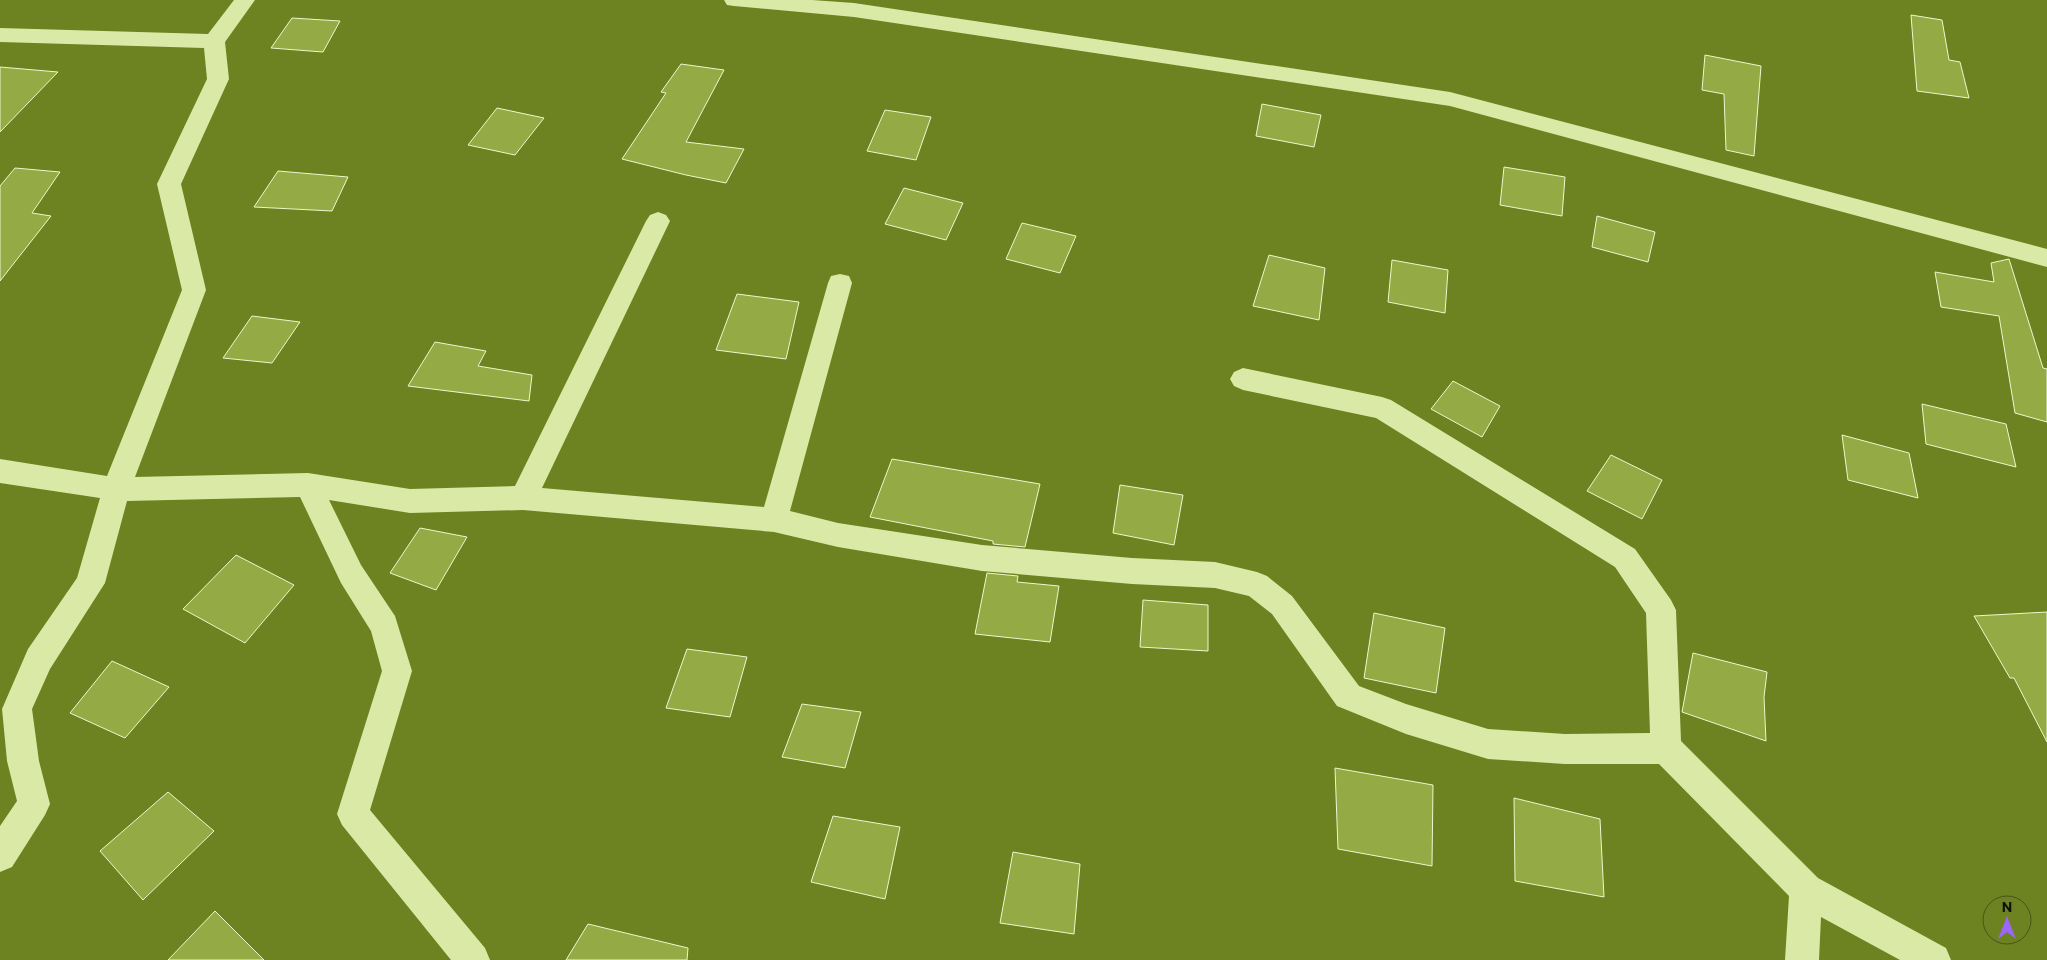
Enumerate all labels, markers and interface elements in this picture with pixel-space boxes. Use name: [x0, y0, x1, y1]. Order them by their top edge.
north arrow: [1982, 895, 2032, 945]
text: N: [2002, 898, 2012, 915]

